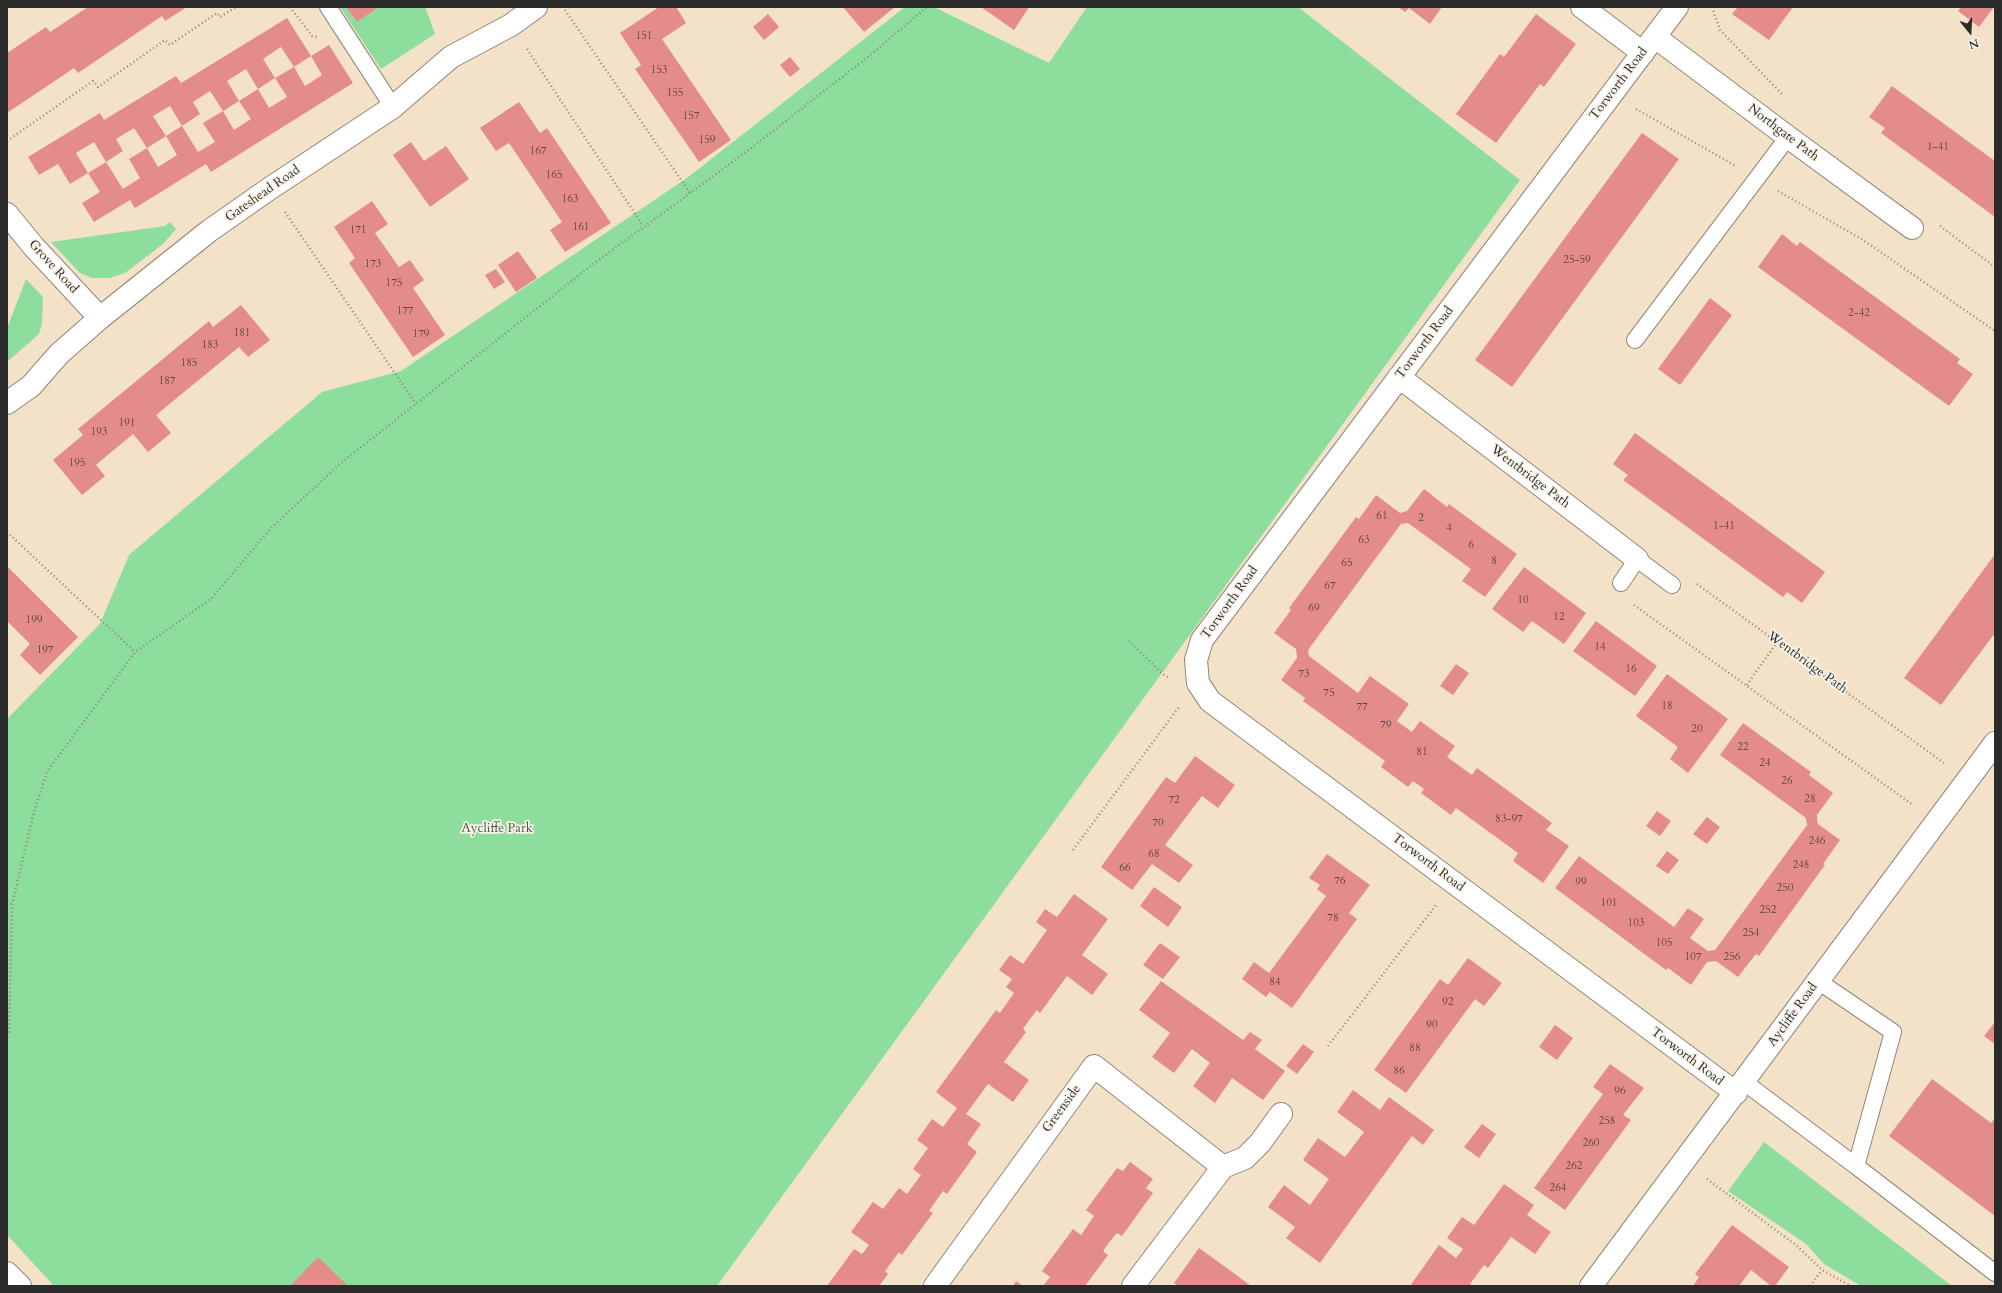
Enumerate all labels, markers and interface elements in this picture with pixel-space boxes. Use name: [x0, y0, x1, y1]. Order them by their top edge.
north arrow: [1950, 12, 1990, 52]
house number: 151: [636, 29, 652, 43]
text: N: [1967, 35, 1981, 52]
street label: Torworth Road: [1587, 45, 1651, 123]
house number: 153: [651, 63, 667, 77]
house number: 155: [667, 86, 683, 100]
street label: Northgate Path: [1744, 101, 1822, 165]
house number: 157: [683, 109, 699, 123]
house number: 159: [699, 133, 715, 147]
house number: 1-41: [1927, 140, 1949, 154]
house number: 167: [530, 144, 546, 158]
street label: Gateshead Road: [223, 162, 303, 226]
house number: 165: [546, 168, 562, 182]
house number: 163: [562, 192, 578, 206]
house number: 161: [573, 220, 589, 234]
house number: 171: [350, 223, 366, 237]
street label: Grove Road: [25, 237, 81, 297]
house number: 25-59: [1563, 253, 1591, 267]
house number: 173: [365, 257, 381, 271]
house number: 175: [386, 276, 402, 290]
house number: 177: [397, 304, 413, 318]
street label: Torworth Road: [1393, 304, 1457, 382]
house number: 2-42: [1848, 306, 1870, 320]
house number: 181: [234, 326, 250, 340]
house number: 179: [413, 327, 429, 341]
house number: 183: [202, 338, 218, 352]
house number: 185: [181, 356, 197, 370]
house number: 187: [159, 374, 175, 388]
house number: 191: [119, 416, 135, 430]
house number: 193: [91, 425, 107, 439]
street label: Wentbridge Path: [1487, 442, 1573, 512]
house number: 195: [69, 456, 85, 470]
house number: 61: [1376, 509, 1388, 523]
house number: 2: [1418, 511, 1424, 525]
house number: 1-41: [1713, 519, 1735, 533]
house number: 4: [1446, 521, 1452, 535]
house number: 63: [1358, 533, 1370, 547]
house number: 6: [1468, 538, 1474, 552]
house number: 8: [1491, 554, 1497, 568]
house number: 65: [1341, 556, 1353, 570]
street label: Torworth Road: [1198, 563, 1262, 643]
house number: 67: [1324, 579, 1336, 593]
house number: 10: [1517, 593, 1529, 607]
house number: 69: [1308, 601, 1320, 615]
house number: 12: [1553, 610, 1565, 624]
house number: 199: [26, 613, 42, 627]
street label: Wentbridge Path: [1764, 629, 1850, 697]
house number: 14: [1594, 640, 1606, 654]
house number: 197: [37, 643, 53, 657]
house number: 16: [1625, 662, 1637, 676]
house number: 73: [1298, 667, 1310, 681]
house number: 75: [1323, 686, 1335, 700]
house number: 18: [1661, 699, 1673, 713]
house number: 77: [1356, 700, 1368, 714]
house number: 79: [1380, 718, 1392, 732]
house number: 20: [1691, 722, 1703, 736]
house number: 22: [1737, 740, 1749, 754]
house number: 81: [1416, 745, 1428, 759]
house number: 24: [1759, 756, 1771, 770]
house number: 26: [1781, 774, 1793, 788]
house number: 28: [1804, 792, 1816, 806]
house number: 72: [1168, 793, 1180, 807]
house number: 83-97: [1495, 812, 1523, 826]
house number: 70: [1152, 816, 1164, 830]
park label: Aycliffe Park: [461, 821, 533, 837]
street label: Torworth Road: [1389, 831, 1467, 895]
house number: 246: [1809, 834, 1825, 848]
house number: 68: [1148, 847, 1160, 861]
house number: 248: [1793, 858, 1809, 872]
house number: 66: [1119, 861, 1131, 875]
house number: 76: [1334, 874, 1346, 888]
house number: 99: [1575, 875, 1587, 889]
house number: 250: [1777, 881, 1793, 895]
house number: 101: [1601, 896, 1617, 910]
house number: 252: [1760, 903, 1776, 917]
house number: 78: [1327, 911, 1339, 925]
house number: 103: [1628, 916, 1644, 930]
house number: 254: [1743, 926, 1759, 940]
house number: 105: [1656, 936, 1672, 950]
house number: 107: [1685, 950, 1701, 964]
house number: 256: [1724, 950, 1740, 964]
house number: 84: [1269, 975, 1281, 989]
street label: Aycliffe Road: [1765, 980, 1821, 1050]
house number: 92: [1442, 995, 1454, 1009]
house number: 90: [1426, 1018, 1438, 1032]
street label: Torworth Road: [1648, 1025, 1726, 1089]
house number: 88: [1409, 1041, 1421, 1055]
house number: 86: [1393, 1064, 1405, 1078]
street label: Greenside: [1040, 1082, 1084, 1136]
house number: 96: [1614, 1084, 1626, 1098]
house number: 258: [1599, 1114, 1615, 1128]
house number: 260: [1583, 1136, 1599, 1150]
house number: 262: [1566, 1159, 1582, 1173]
house number: 264: [1550, 1181, 1566, 1195]

